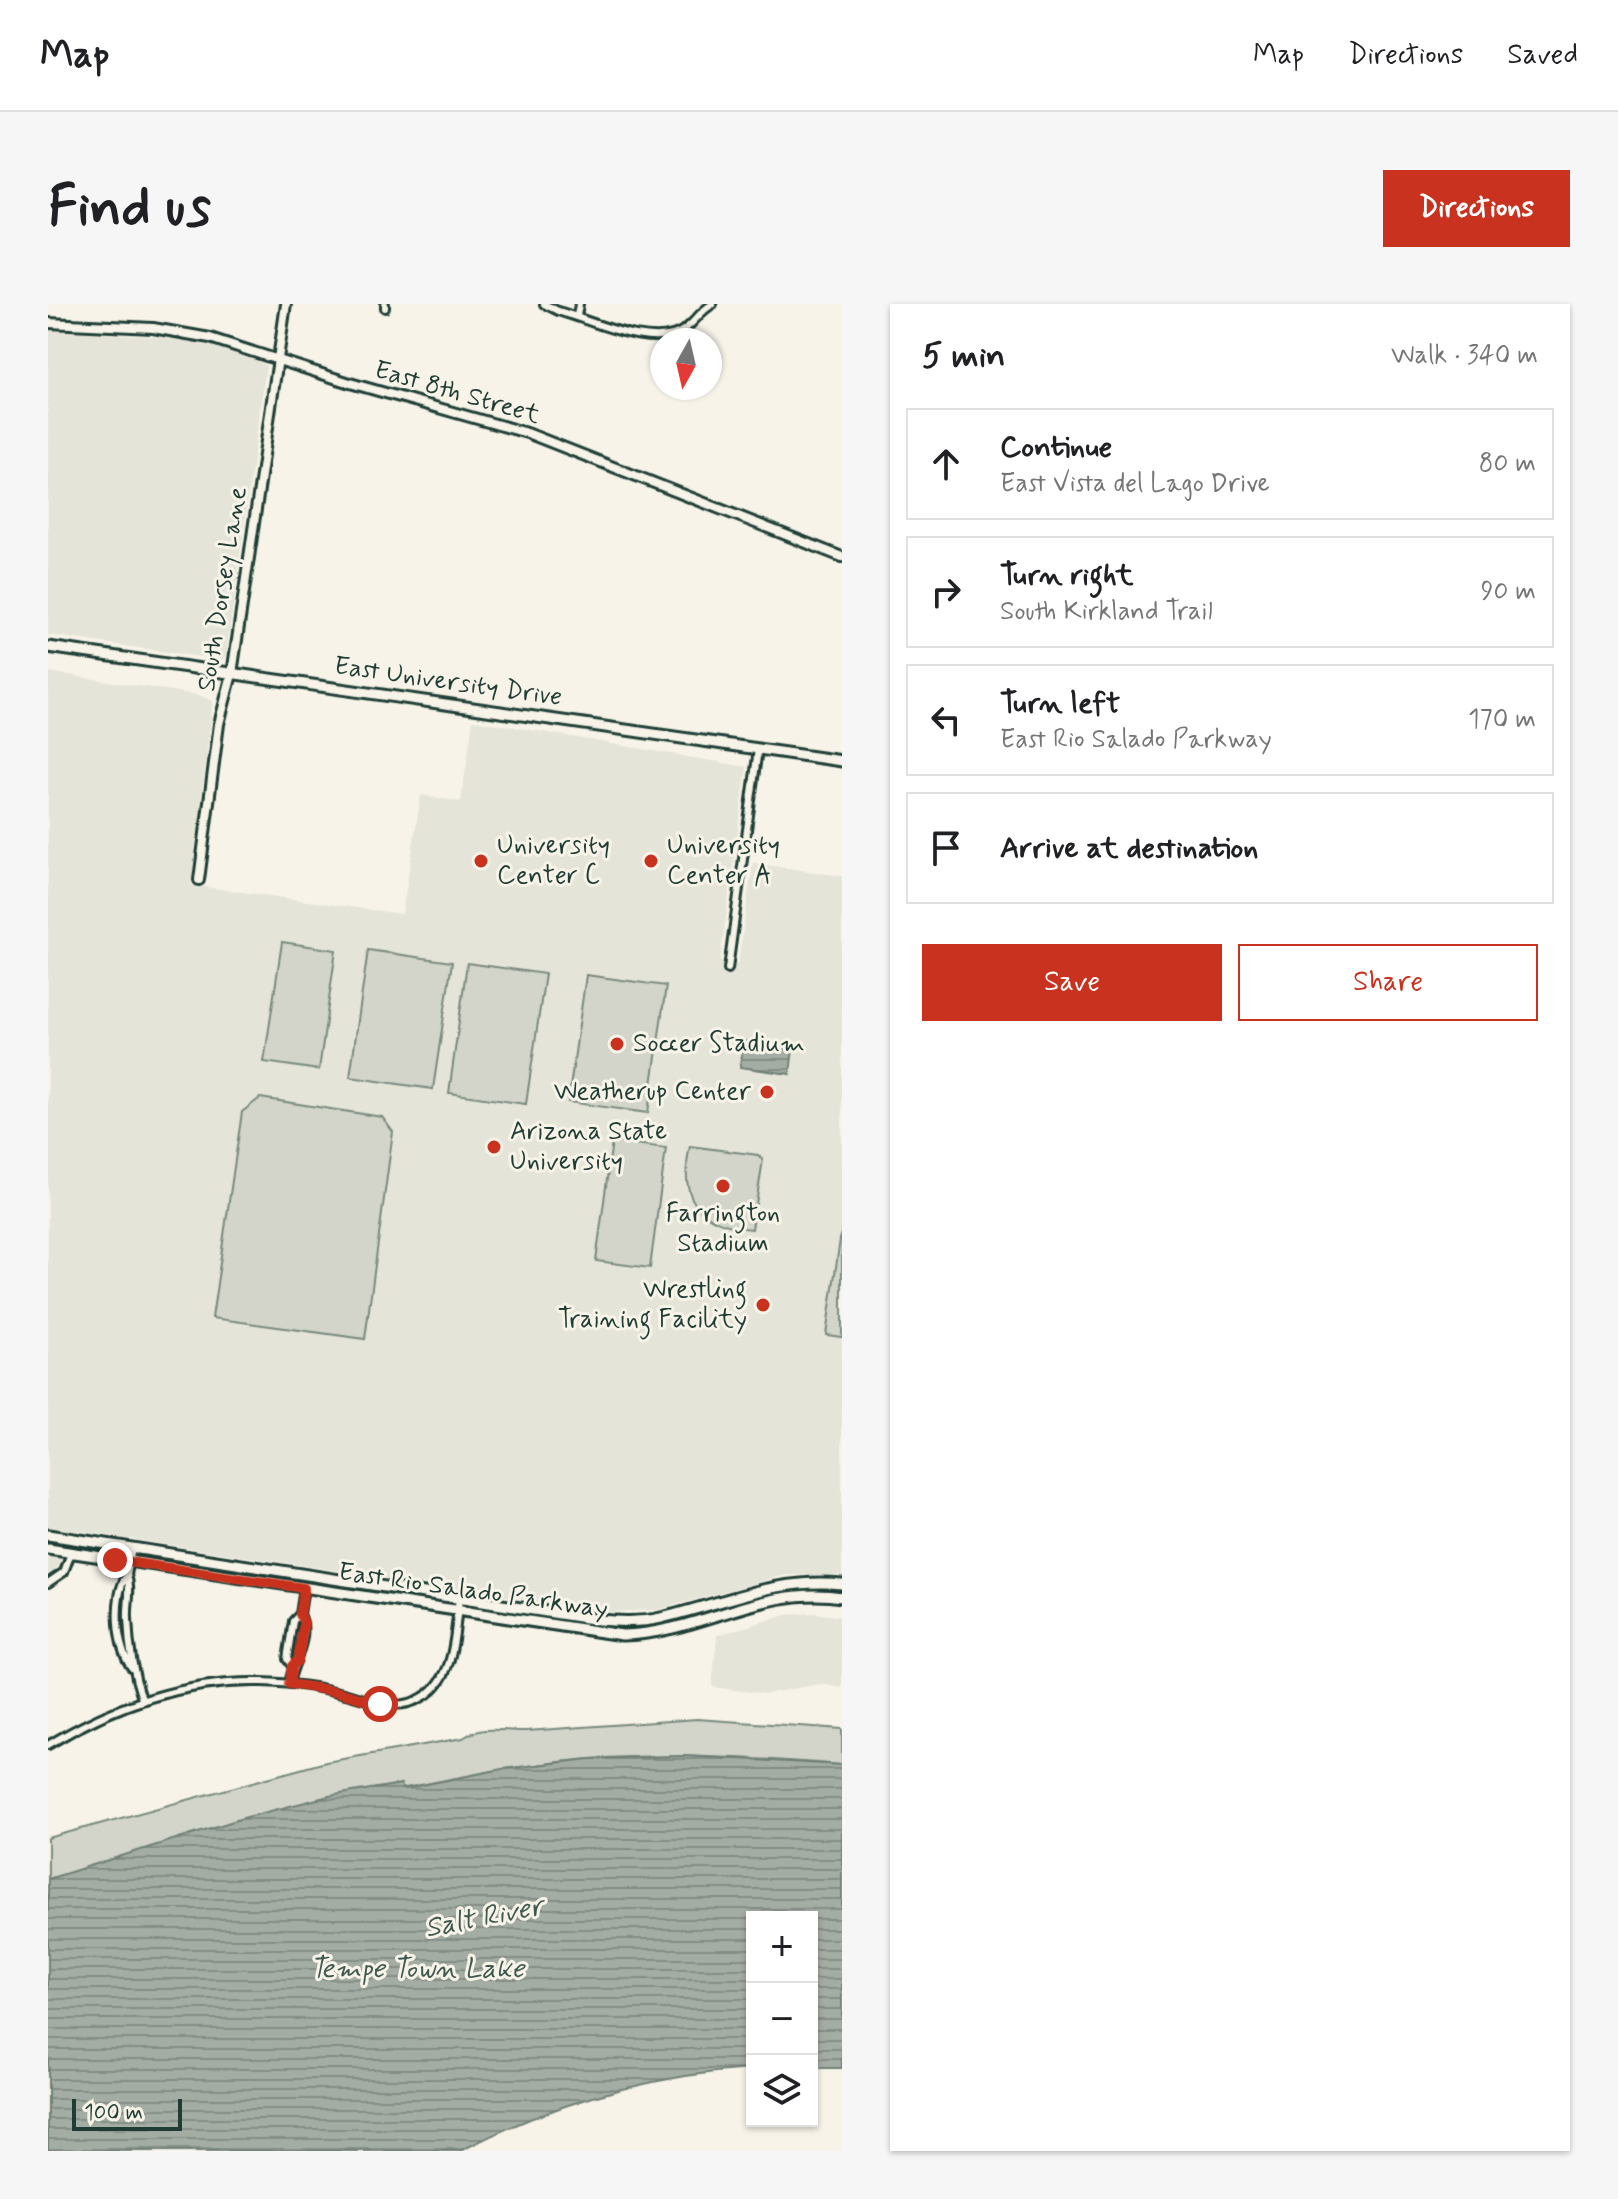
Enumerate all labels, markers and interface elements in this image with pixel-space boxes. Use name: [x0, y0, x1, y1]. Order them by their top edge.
text: Map: [40, 31, 110, 80]
text: Map: [1253, 37, 1304, 74]
text: Directions: [1348, 37, 1463, 74]
text: Saved: [1507, 37, 1578, 74]
button: Directions: [1383, 170, 1570, 247]
text: Find us: [48, 172, 211, 245]
north arrow: [650, 328, 722, 400]
text: 5 min: [922, 334, 1005, 379]
text: Walk · 340 m: [1391, 339, 1538, 373]
street label: East 8th Street: [370, 353, 544, 433]
text: Continue: [1000, 428, 1112, 467]
icon: ahead: [924, 442, 968, 486]
text: 80 m: [1479, 447, 1536, 481]
text: East Vista del Lago Drive: [1000, 467, 1270, 501]
street label: South Dorsey Lane: [190, 484, 256, 694]
text: Turn right: [1000, 556, 1133, 595]
icon: right: [924, 570, 968, 614]
text: 90 m: [1481, 575, 1536, 609]
text: South Kirkland Trail: [1000, 595, 1213, 629]
street label: East University Drive: [332, 649, 564, 715]
text: Turn left: [1000, 684, 1120, 723]
icon: left: [924, 698, 968, 742]
text: 170 m: [1468, 703, 1536, 737]
text: East Rio Salado Parkway: [1000, 723, 1272, 757]
icon: arrive: [924, 826, 968, 870]
place label: University Center C: [497, 829, 610, 893]
place label: University Center A: [667, 829, 780, 893]
text: Arrive at destination: [1000, 829, 1258, 868]
marker: University Center C: [472, 852, 490, 870]
marker: University Center A: [642, 852, 660, 870]
button: Save: [922, 944, 1222, 1021]
button: Share: [1238, 944, 1538, 1021]
place label: Soccer Stadium: [633, 1027, 805, 1061]
marker: Soccer Stadium: [608, 1035, 626, 1053]
place label: Weatherup Center: [554, 1075, 752, 1109]
marker: Weatherup Center: [758, 1083, 776, 1101]
place label: Arizona State University: [510, 1115, 667, 1179]
marker: Arizona State University: [485, 1138, 503, 1156]
marker: Farrington Stadium: [714, 1177, 732, 1195]
place label: Farrington Stadium: [666, 1197, 780, 1261]
place label: Wrestling Training Facility: [558, 1273, 747, 1340]
marker: Wrestling Training Facility: [754, 1296, 772, 1314]
route end: [97, 1542, 133, 1578]
street label: East Rio Salado Parkway: [336, 1555, 610, 1627]
route start: [362, 1686, 398, 1722]
water label: Salt River: [422, 1888, 550, 1948]
map controls: [746, 1911, 818, 2127]
button: +: [746, 1911, 818, 1983]
water label: Tempe Town Lake: [310, 1951, 526, 1988]
button: −: [746, 1983, 818, 2055]
button: layers: [746, 2055, 818, 2127]
scale bar: [72, 2095, 182, 2131]
text: 100 m: [84, 2099, 143, 2127]

